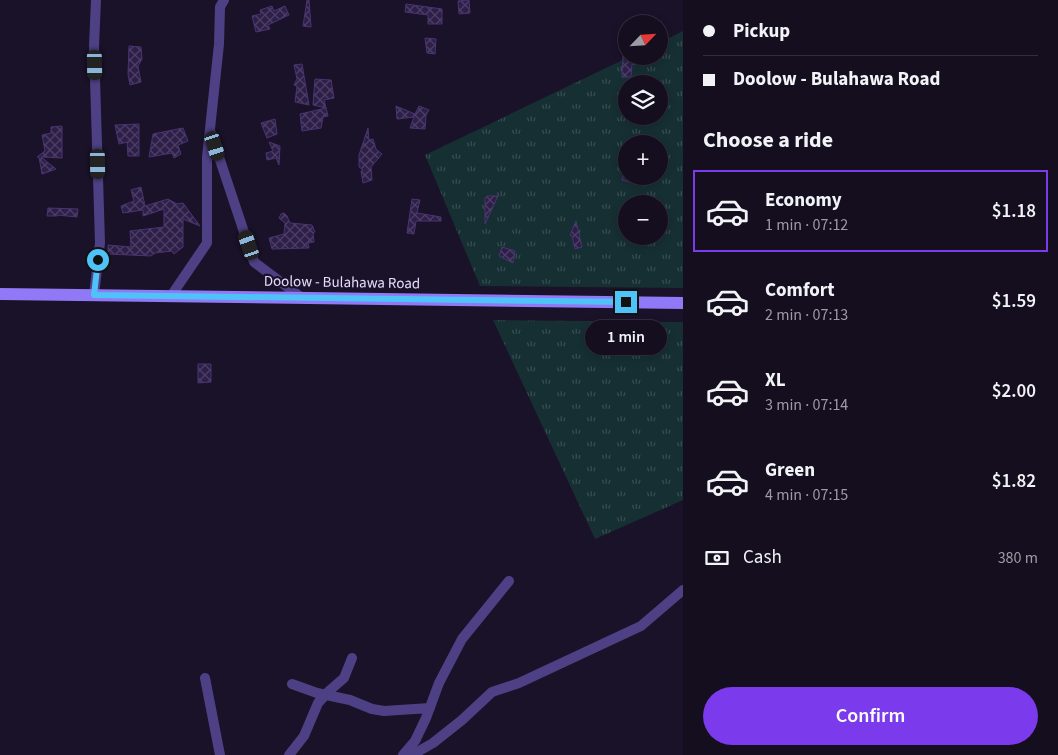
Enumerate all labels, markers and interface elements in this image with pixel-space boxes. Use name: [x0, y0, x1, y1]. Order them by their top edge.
north arrow: [618, 15, 668, 65]
map controls: [618, 15, 668, 245]
text: Pickup: [733, 18, 790, 45]
car: [87, 50, 102, 80]
text: Doolow - Bulahawa Road: [733, 66, 940, 93]
button: layers: [618, 75, 668, 125]
text: Choose a ride: [703, 124, 833, 156]
car: [203, 129, 226, 163]
button: +: [618, 135, 668, 185]
car: [90, 149, 105, 179]
text: Economy: [765, 187, 842, 214]
icon: car: [705, 189, 750, 234]
button: −: [618, 195, 668, 245]
text: $1.18: [992, 198, 1036, 225]
text: 1 min · 07:12: [765, 214, 848, 236]
car: [237, 228, 260, 262]
route start: [87, 249, 109, 271]
street label: Doolow - Bulahawa Road: [264, 271, 420, 294]
text: Comfort: [765, 277, 835, 304]
icon: car: [705, 279, 750, 324]
text: $1.59: [992, 288, 1036, 315]
route end: [615, 291, 637, 313]
text: 2 min · 07:13: [765, 304, 848, 326]
callout: 1 min: [585, 320, 667, 354]
text: 1 min: [607, 326, 645, 348]
text: XL: [765, 367, 786, 394]
icon: car: [705, 369, 750, 414]
text: $2.00: [992, 378, 1036, 405]
text: 3 min · 07:14: [765, 394, 848, 416]
text: Green: [765, 457, 815, 484]
icon: car: [705, 459, 750, 504]
text: $1.82: [992, 468, 1036, 495]
text: 4 min · 07:15: [765, 484, 848, 506]
icon: cash: [703, 544, 731, 572]
text: Cash: [743, 544, 782, 571]
text: 380 m: [998, 547, 1038, 569]
button: Confirm: [703, 687, 1038, 745]

